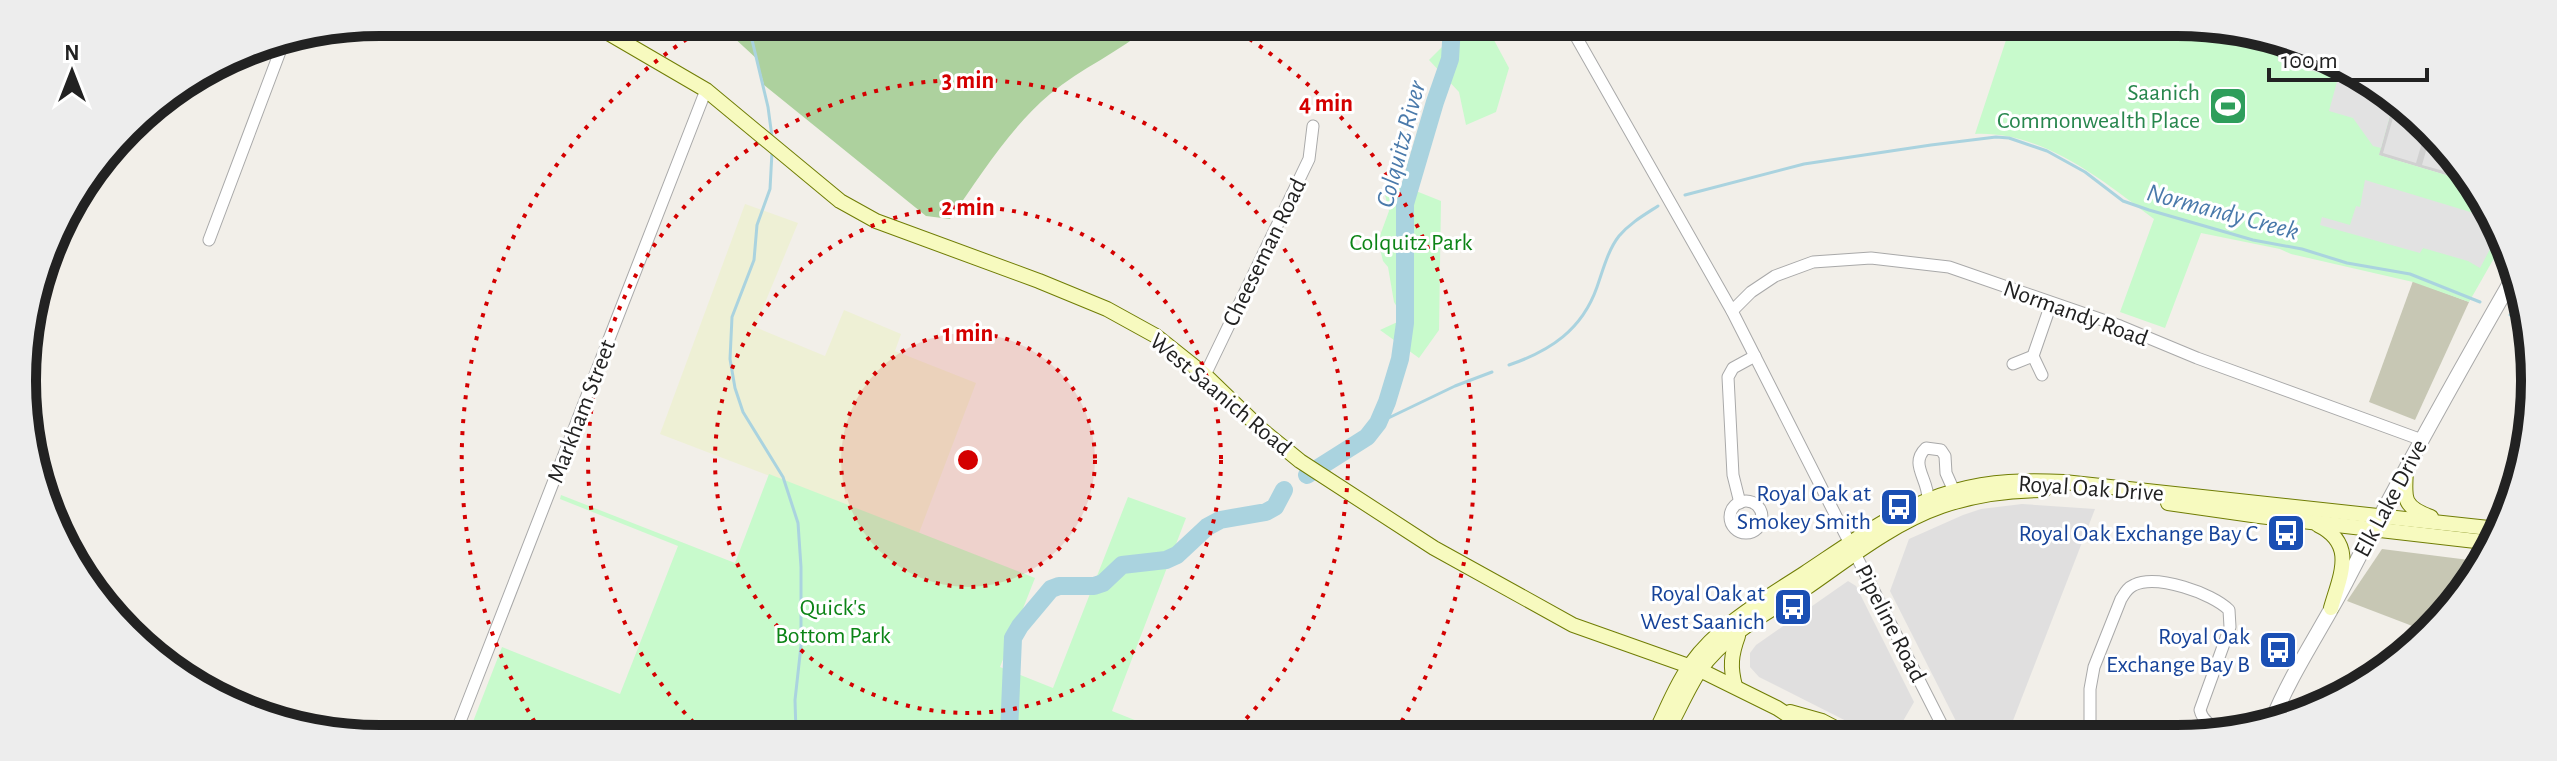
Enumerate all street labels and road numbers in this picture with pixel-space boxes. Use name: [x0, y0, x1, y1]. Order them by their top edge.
street label: Cheeseman Road: [1219, 175, 1311, 330]
street label: Normandy Road: [2000, 277, 2151, 351]
street label: West Saanich Road: [1145, 329, 1296, 461]
street label: Markham Street: [544, 336, 620, 486]
street label: Elk Lake Drive: [2350, 436, 2432, 561]
street label: Royal Oak Drive: [2017, 472, 2165, 506]
street label: Pipeline Road: [1850, 561, 1930, 686]

